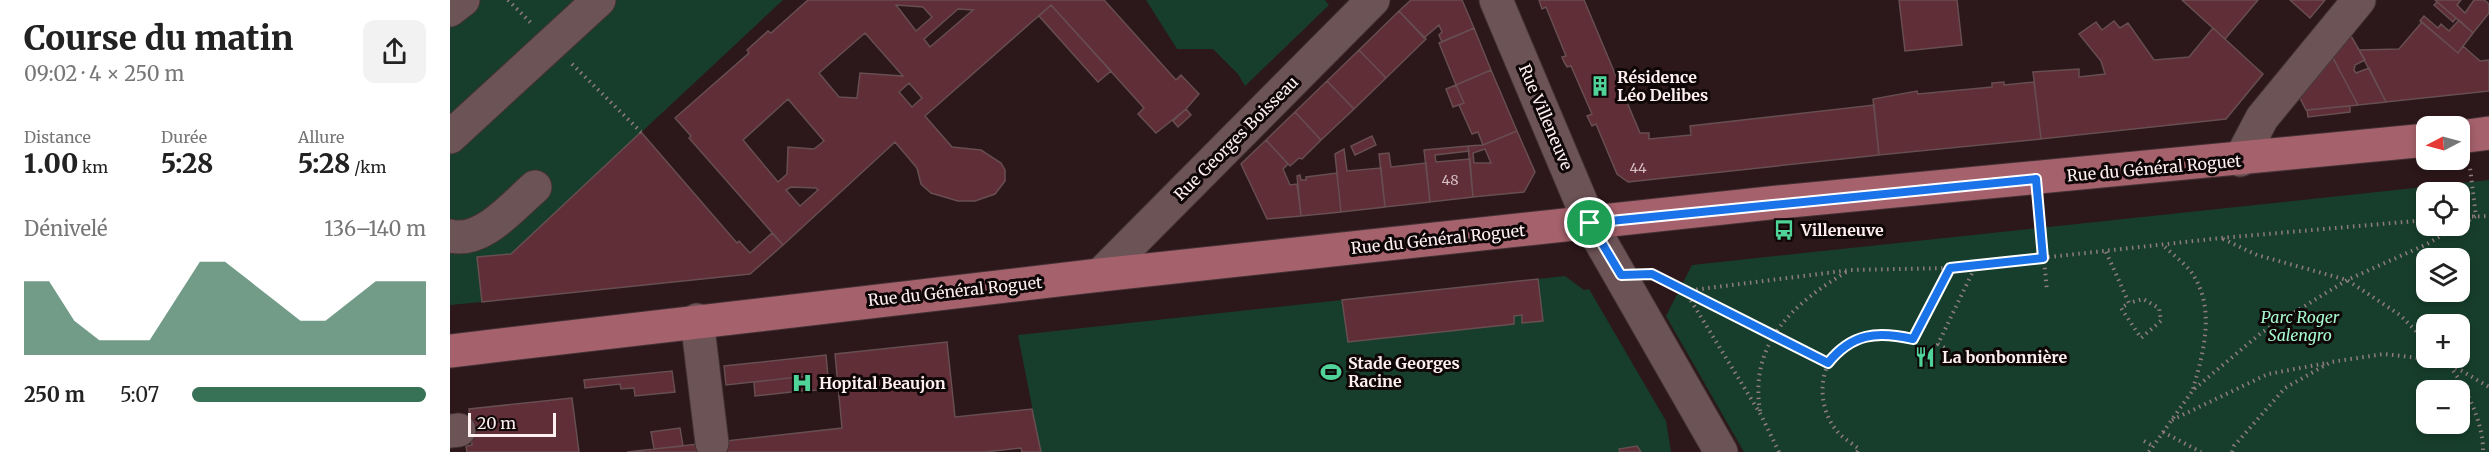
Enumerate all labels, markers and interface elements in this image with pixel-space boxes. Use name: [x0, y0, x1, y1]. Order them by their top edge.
text: Course du matin: [24, 18, 293, 59]
button: share: [363, 20, 426, 83]
text: 09:02 · 4 × 250 m: [24, 61, 184, 86]
street label: Rue Villeneuve: [1515, 61, 1577, 173]
place label: Résidence Léo Delibes: [1617, 67, 1708, 105]
street label: Rue Georges Boisseau: [1170, 72, 1302, 204]
building icon: Résidence Léo Delibes: [1588, 74, 1612, 98]
north arrow: [2416, 116, 2470, 170]
map controls: [2416, 116, 2470, 434]
text: Distance: [24, 127, 91, 147]
text: Durée: [161, 127, 207, 147]
text: Allure: [298, 127, 344, 147]
text: 1.00: [24, 147, 78, 180]
text: 5:28: [161, 147, 213, 180]
text: 5:28: [298, 147, 350, 180]
street label: Rue du Général Roguet: [2066, 150, 2243, 186]
text: km: [78, 157, 108, 177]
text: /km: [350, 157, 386, 177]
house number: 44: [1629, 159, 1647, 177]
house number: 48: [1442, 171, 1458, 189]
button: locate: [2416, 182, 2470, 236]
pin: [1564, 197, 1615, 248]
icon: arrive: [1573, 206, 1606, 239]
text: Dénivelé: [24, 216, 108, 241]
text: 136–140 m: [324, 216, 426, 241]
bus stop icon: Villeneuve: [1772, 218, 1796, 242]
street label: Rue du Général Roguet: [1350, 220, 1527, 258]
place label: Villeneuve: [1800, 220, 1884, 240]
button: layers: [2416, 248, 2470, 302]
street label: Rue du Général Roguet: [867, 272, 1044, 310]
park label: Parc Roger Salengro: [2261, 307, 2340, 345]
button: +: [2416, 314, 2470, 368]
restaurant icon: La bonbonnière: [1913, 345, 1937, 369]
place label: La bonbonnière: [1942, 347, 2067, 367]
place label: Stade Georges Racine: [1348, 353, 1460, 391]
sports icon: Stade Georges Racine: [1319, 360, 1343, 384]
hospital icon: Hopital Beaujon: [790, 371, 814, 395]
place label: Hopital Beaujon: [819, 373, 946, 393]
button: −: [2416, 380, 2470, 434]
text: 250 m: [24, 382, 85, 407]
text: 5:07: [120, 382, 159, 407]
scale bar: [468, 410, 556, 438]
text: 20 m: [477, 413, 516, 433]

